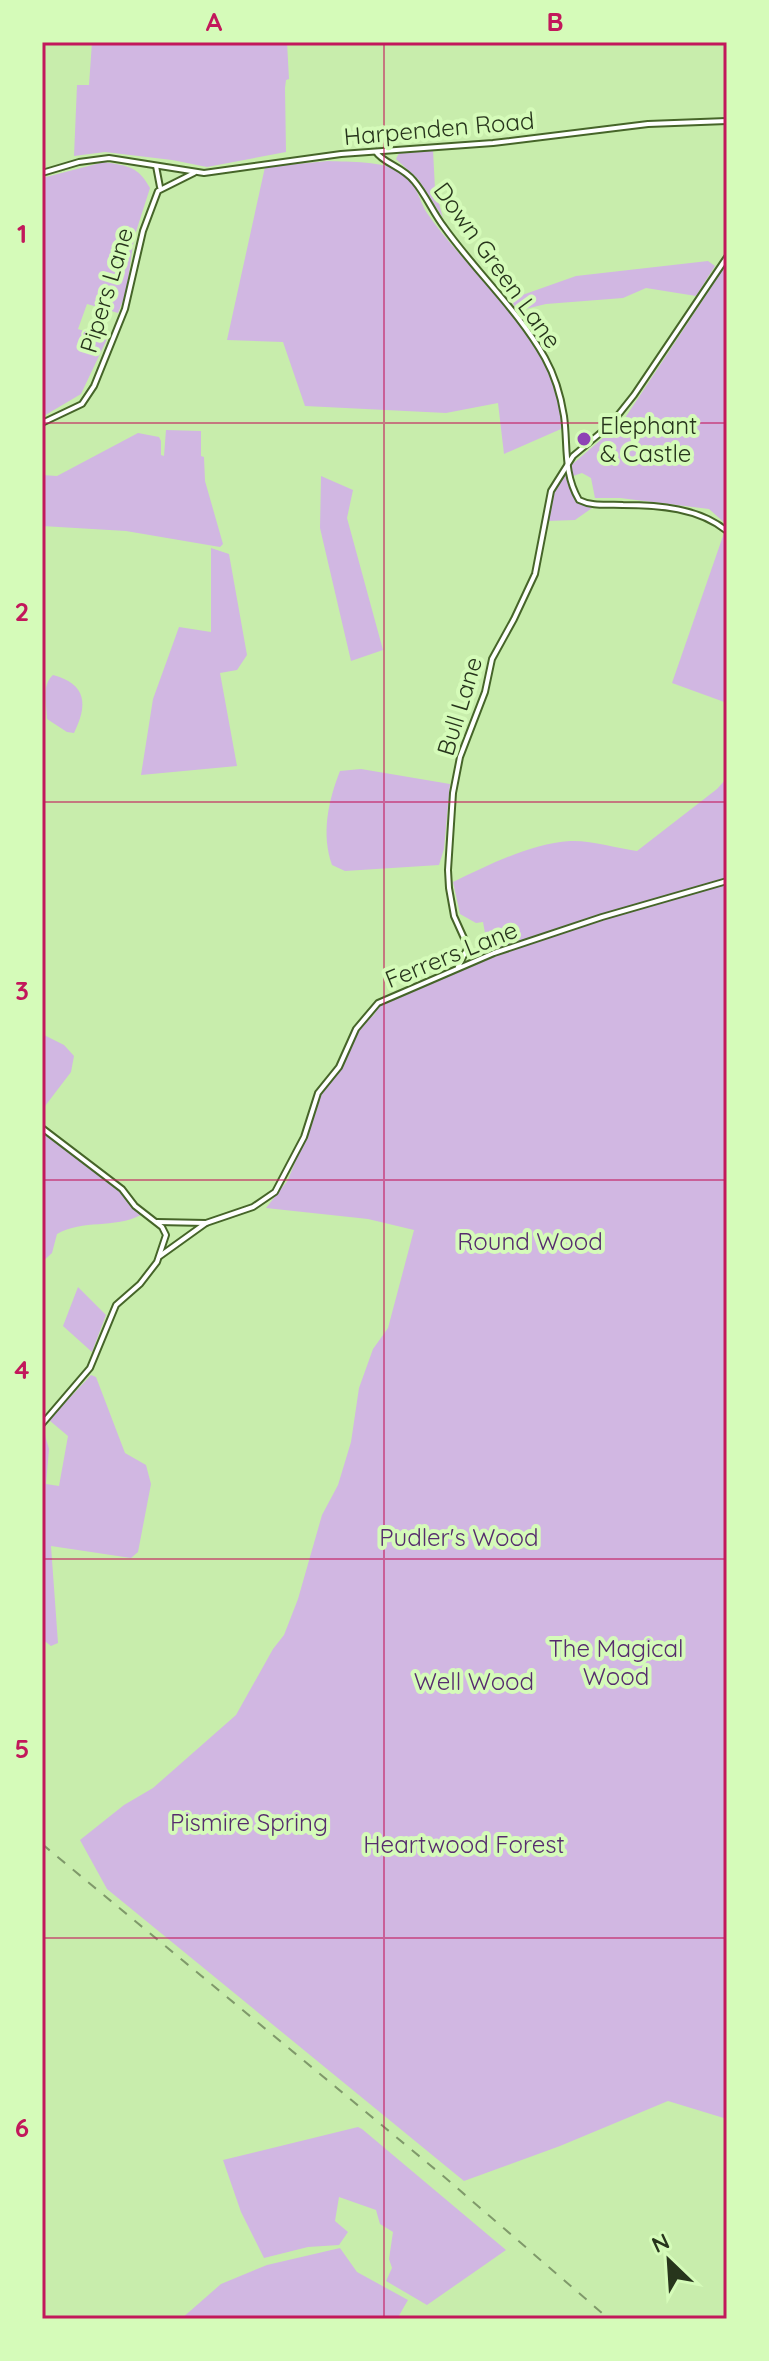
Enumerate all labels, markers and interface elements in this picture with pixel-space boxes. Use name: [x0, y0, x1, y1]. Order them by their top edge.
text: A: [206, 5, 223, 38]
text: B: [546, 5, 564, 38]
street label: Harpenden Road: [342, 105, 536, 151]
street label: Down Green Lane: [428, 176, 568, 354]
text: 1: [17, 217, 27, 250]
street label: Pipers Lane: [73, 224, 139, 356]
place label: Elephant & Castle: [600, 410, 697, 468]
marker: Elephant & Castle: [575, 430, 593, 448]
text: 2: [15, 595, 29, 628]
street label: Bull Lane: [430, 653, 488, 759]
street label: Ferrers Lane: [380, 914, 522, 994]
text: 3: [15, 974, 29, 1007]
park label: Round Wood: [457, 1226, 603, 1256]
text: 4: [14, 1353, 30, 1386]
park label: Pudler's Wood: [379, 1522, 539, 1552]
park label: The Magical Wood: [548, 1633, 684, 1691]
park label: Well Wood: [414, 1666, 534, 1696]
text: 5: [15, 1732, 29, 1765]
park label: Pismire Spring: [170, 1807, 328, 1837]
park label: Heartwood Forest: [363, 1829, 565, 1859]
text: 6: [15, 2111, 29, 2144]
north arrow: [629, 2221, 709, 2301]
text: N: [647, 2227, 674, 2259]

